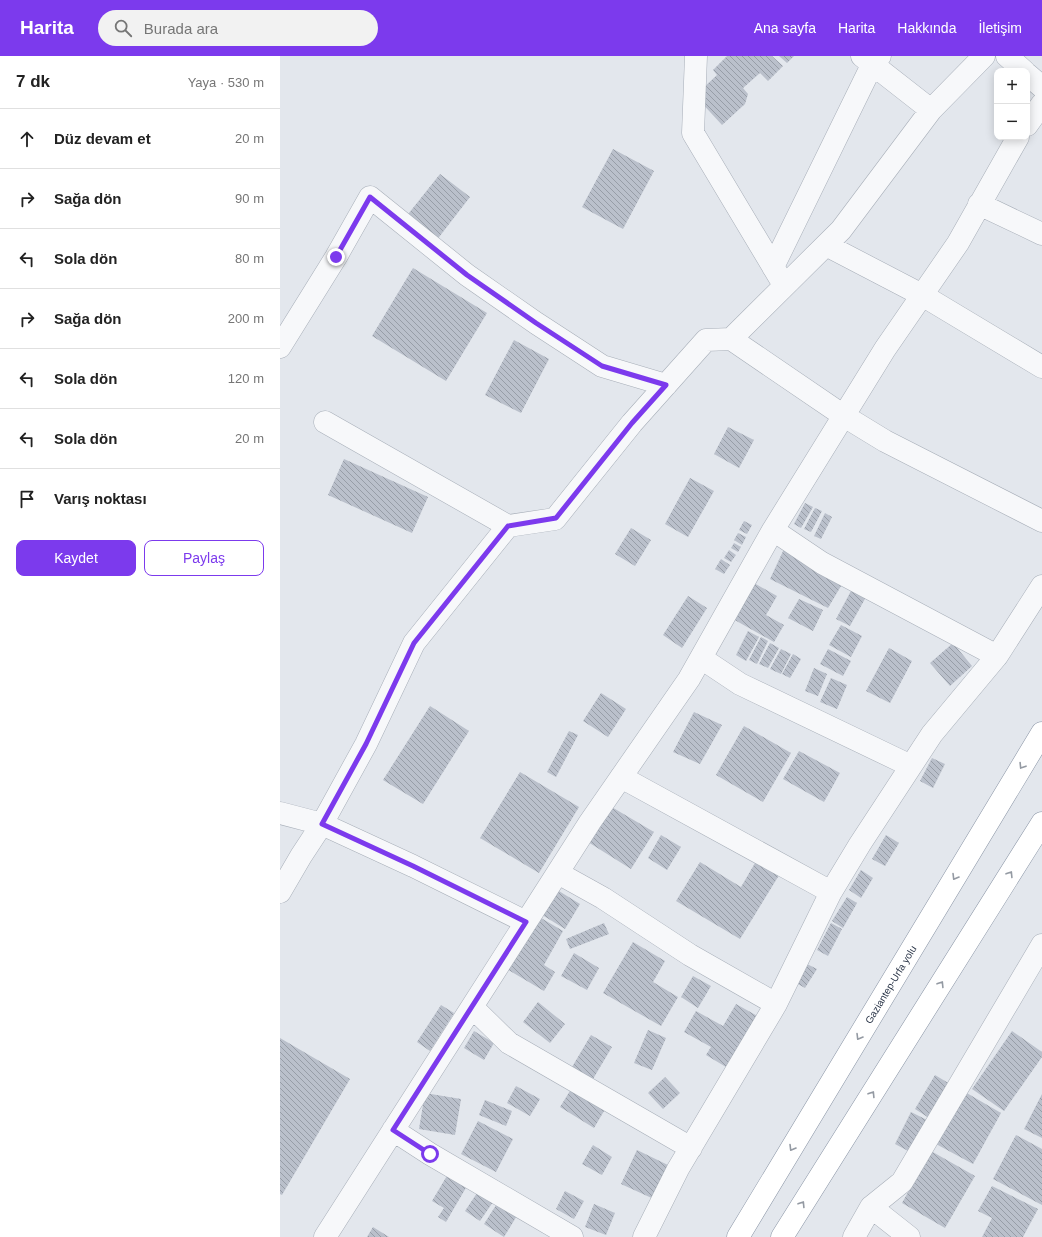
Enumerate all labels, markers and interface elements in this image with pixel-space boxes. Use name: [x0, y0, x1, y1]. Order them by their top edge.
search box: [98, 10, 378, 46]
text: Harita: [20, 17, 74, 38]
icon: search: [112, 17, 134, 39]
text: Burada ara: [144, 20, 218, 37]
text: Ana sayfa: [754, 20, 816, 36]
text: Harita: [838, 20, 875, 36]
text: Hakkında: [897, 20, 956, 36]
text: İletişim: [978, 20, 1022, 36]
map controls: [994, 68, 1030, 140]
button: +: [994, 68, 1030, 104]
text: 7 dk: [16, 72, 50, 91]
text: Yaya · 530 m: [188, 75, 264, 90]
button: −: [994, 104, 1030, 140]
icon: ahead: [16, 128, 38, 150]
text: Düz devam et: [54, 130, 151, 147]
text: 20 m: [235, 131, 264, 146]
icon: right: [16, 188, 38, 210]
text: Sağa dön: [54, 190, 122, 207]
text: 90 m: [235, 191, 264, 206]
icon: left: [16, 248, 38, 270]
route end: [327, 248, 345, 266]
text: Sola dön: [54, 250, 117, 267]
text: 80 m: [235, 251, 264, 266]
icon: right: [16, 308, 38, 330]
text: Sağa dön: [54, 310, 122, 327]
text: 200 m: [228, 311, 264, 326]
icon: left: [16, 368, 38, 390]
text: Sola dön: [54, 370, 117, 387]
text: 120 m: [228, 371, 264, 386]
icon: left: [16, 428, 38, 450]
text: Sola dön: [54, 430, 117, 447]
text: 20 m: [235, 431, 264, 446]
icon: arrive: [16, 488, 38, 510]
text: Varış noktası: [54, 490, 147, 507]
button: Kaydet: [16, 540, 136, 576]
button: Paylaş: [144, 540, 264, 576]
one-way arrow: [1019, 762, 1026, 769]
one-way arrow: [1005, 871, 1013, 878]
one-way arrow: [952, 873, 959, 880]
street label: Gaziantep-Urfa yolu: [863, 943, 918, 1025]
one-way arrow: [936, 981, 944, 988]
one-way arrow: [857, 1033, 864, 1040]
one-way arrow: [867, 1091, 874, 1098]
one-way arrow: [789, 1144, 797, 1151]
route start: [421, 1145, 439, 1163]
one-way arrow: [798, 1201, 805, 1208]

